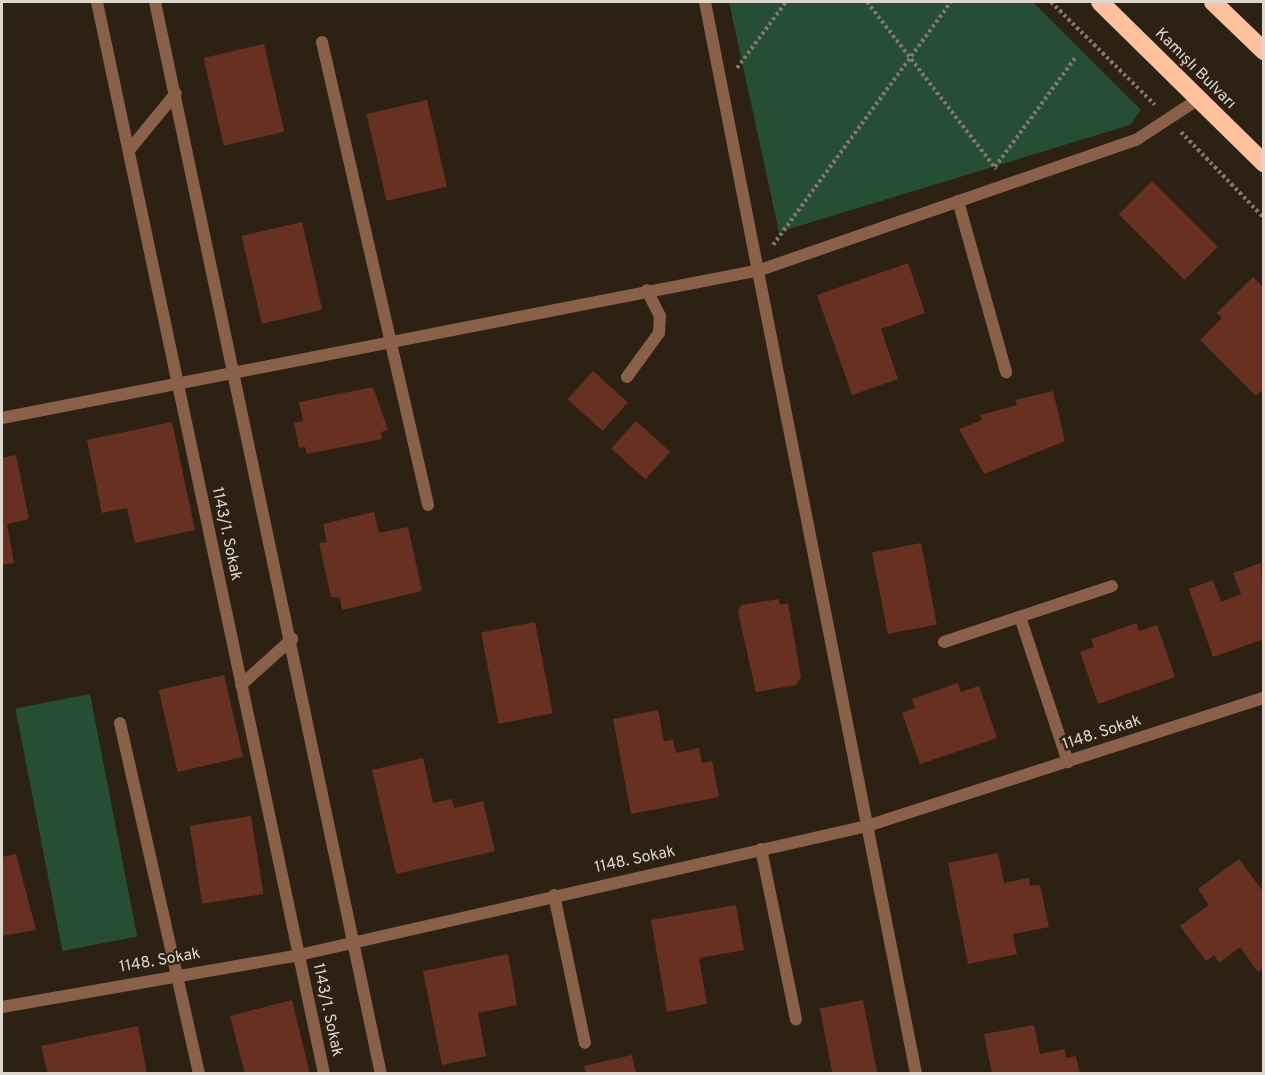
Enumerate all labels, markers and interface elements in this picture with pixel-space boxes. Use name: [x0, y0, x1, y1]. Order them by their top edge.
street label: Kamışlı Bulvarı: [1150, 24, 1240, 114]
street label: 1143/1. Sokak: [207, 486, 245, 582]
street label: 1148. Sokak: [1060, 711, 1144, 755]
street label: 1148. Sokak: [593, 842, 677, 878]
street label: 1148. Sokak: [118, 944, 202, 978]
street label: 1143/1. Sokak: [308, 962, 346, 1058]

